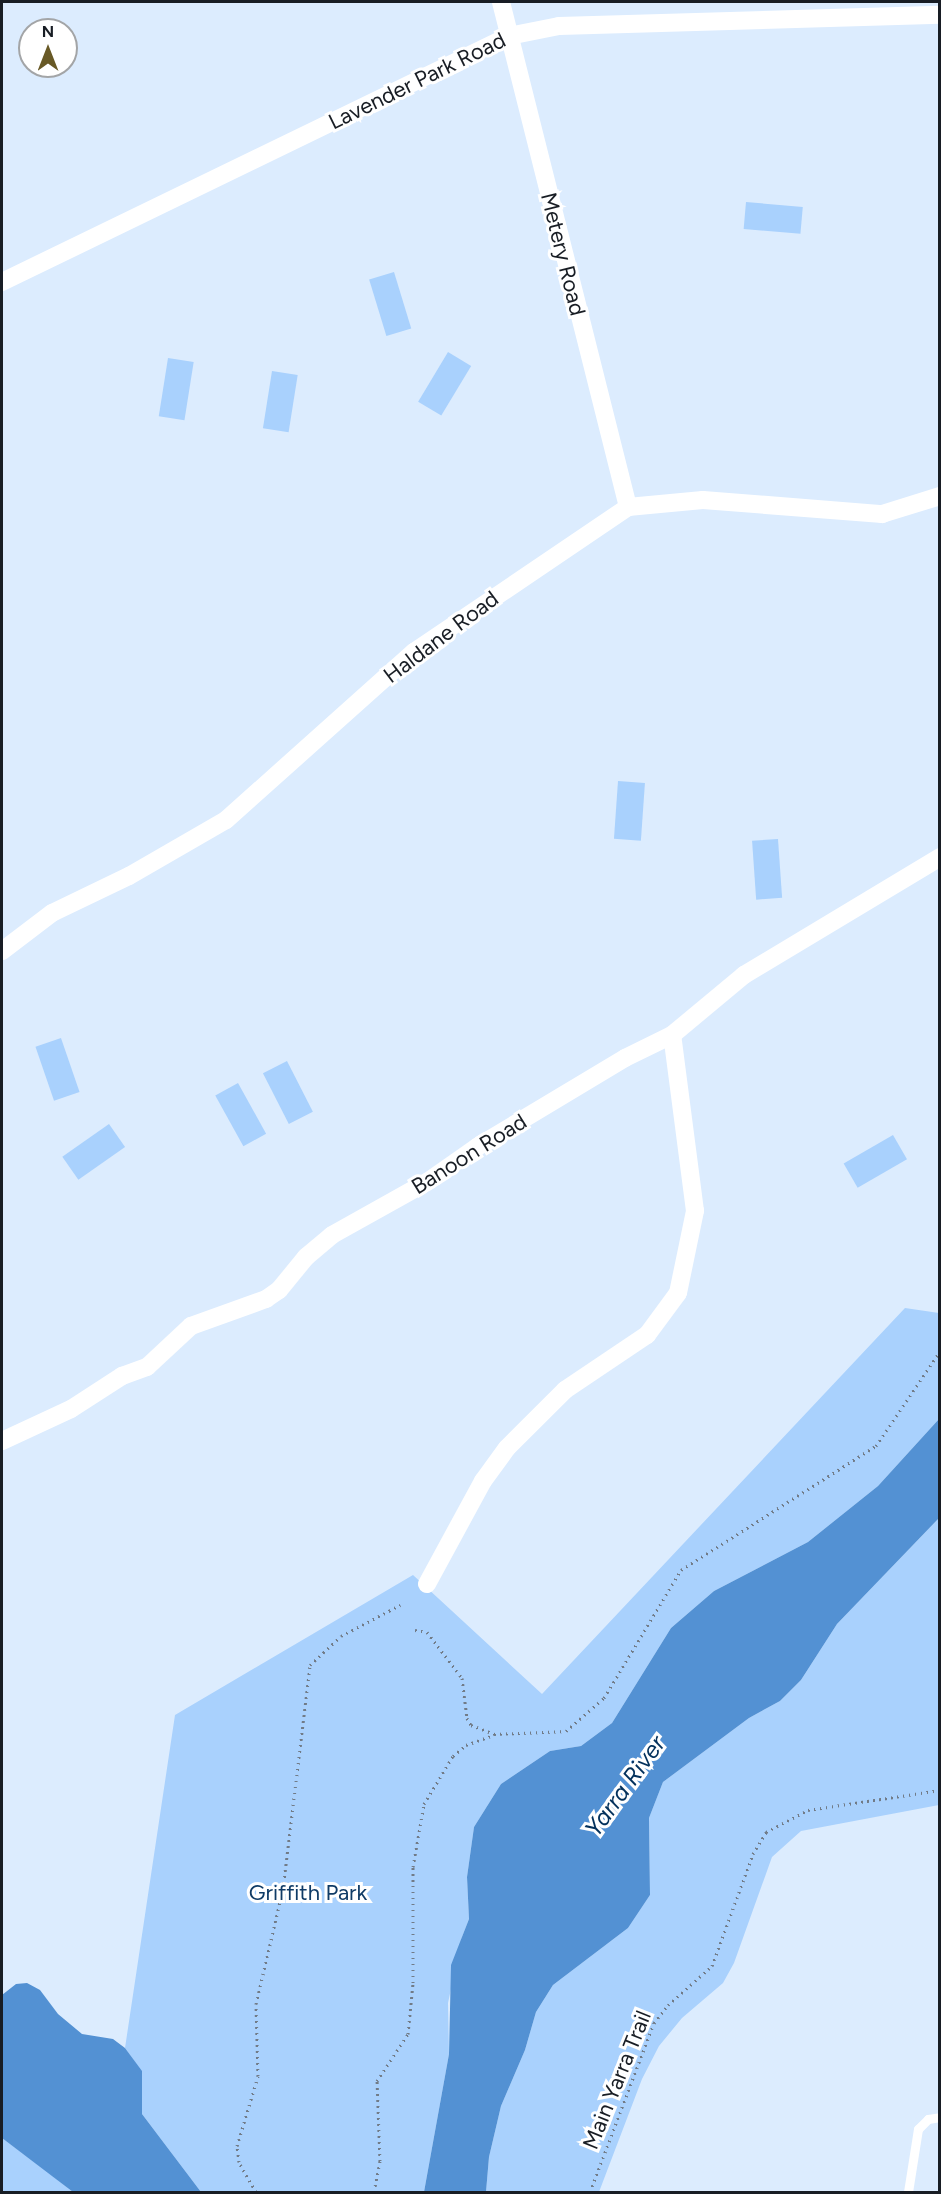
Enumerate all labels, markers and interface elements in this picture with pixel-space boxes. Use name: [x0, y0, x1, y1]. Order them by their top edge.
north arrow: [18, 18, 78, 78]
text: N: [42, 22, 54, 41]
street label: Lavender Park Road: [324, 27, 510, 135]
street label: Metery Road: [535, 190, 591, 318]
street label: Haldane Road: [378, 585, 504, 689]
street label: Banoon Road: [407, 1108, 531, 1200]
water label: Yarra River: [579, 1730, 671, 1842]
park label: Griffith Park: [249, 1880, 367, 1906]
street label: Main Yarra Trail: [577, 2007, 657, 2153]

